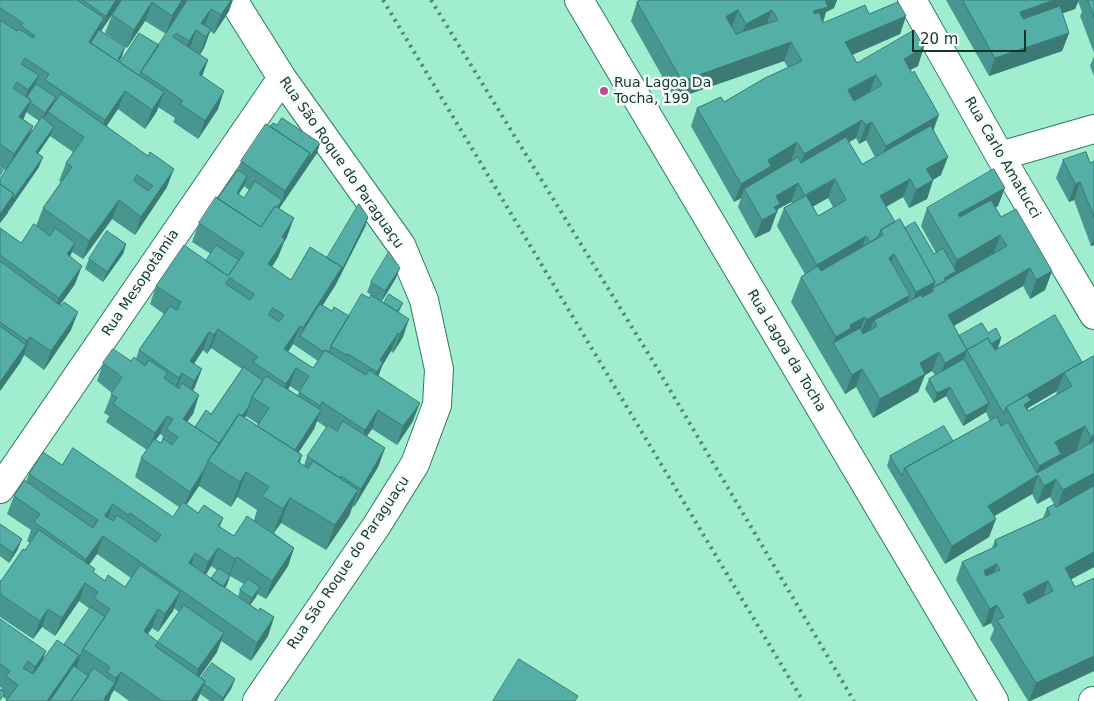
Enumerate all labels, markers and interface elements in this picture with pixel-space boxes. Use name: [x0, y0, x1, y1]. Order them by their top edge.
scale bar: [914, 20, 1028, 52]
text: 20 m: [920, 30, 958, 48]
street label: Rua São Roque do Paraguaçu: [275, 74, 407, 252]
place label: Rua Lagoa Da Tocha, 199: [614, 75, 711, 108]
marker: Rua Lagoa Da Tocha, 199: [598, 85, 610, 97]
street label: Rua Carlo Amatucci: [960, 94, 1044, 222]
street label: Rua Mesopotâmia: [99, 226, 183, 340]
street label: Rua Lagoa da Tocha: [743, 287, 829, 415]
street label: Rua São Roque do Paraguaçu: [285, 473, 413, 653]

